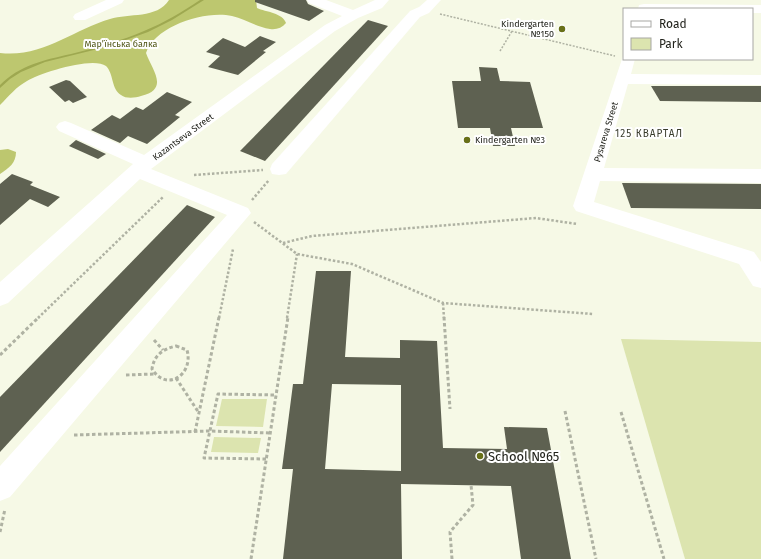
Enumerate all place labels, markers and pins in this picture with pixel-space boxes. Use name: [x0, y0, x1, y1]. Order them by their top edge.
place label: Kindergarten №150: [501, 19, 554, 39]
marker: Kindergarten №150: [557, 24, 567, 34]
marker: Kindergarten №3: [462, 135, 472, 145]
place label: Kindergarten №3: [475, 135, 545, 145]
place label: School №65: [488, 449, 559, 464]
marker: School №65: [475, 451, 485, 461]

